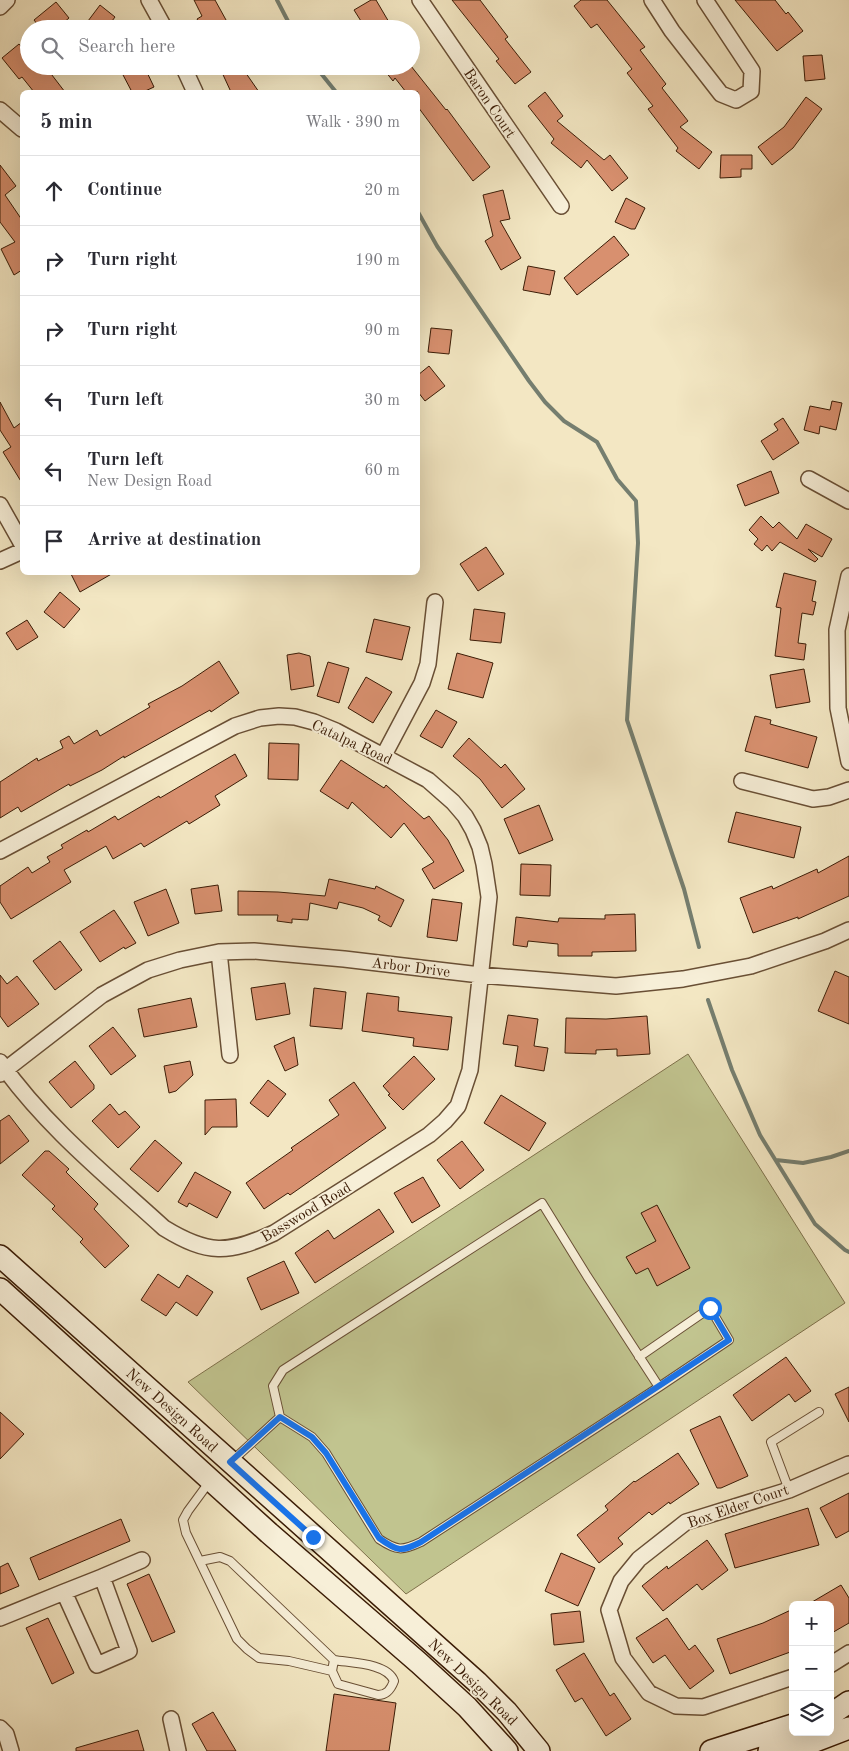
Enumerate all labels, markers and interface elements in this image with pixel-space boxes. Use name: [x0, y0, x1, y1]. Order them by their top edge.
search box: [20, 20, 420, 75]
icon: search: [38, 34, 66, 62]
text: Search here: [78, 38, 175, 57]
street label: Baron Court: [460, 66, 517, 141]
text: 5 min: [40, 112, 93, 133]
text: Walk · 390 m: [305, 115, 400, 131]
icon: ahead: [40, 177, 68, 205]
text: Continue: [87, 181, 162, 200]
text: 20 m: [364, 183, 400, 199]
icon: right: [40, 247, 68, 275]
text: Turn right: [87, 251, 177, 270]
text: 190 m: [355, 253, 400, 269]
icon: right: [40, 317, 68, 345]
text: Turn right: [87, 321, 177, 340]
text: 90 m: [364, 323, 400, 339]
icon: left: [40, 387, 68, 415]
text: Turn left: [87, 391, 164, 410]
text: 30 m: [364, 393, 400, 409]
text: Turn left: [87, 451, 164, 470]
icon: left: [40, 457, 68, 485]
text: 60 m: [364, 463, 400, 479]
text: New Design Road: [87, 474, 212, 490]
icon: arrive: [40, 527, 68, 555]
text: Arrive at destination: [87, 531, 261, 550]
street label: Catalpa Road: [309, 718, 394, 769]
street label: Arbor Drive: [371, 956, 451, 981]
street label: Basswood Road: [259, 1180, 355, 1246]
route start: [699, 1297, 722, 1320]
street label: New Design Road: [122, 1366, 220, 1456]
street label: Box Elder Court: [686, 1483, 791, 1532]
route end: [302, 1526, 325, 1549]
map controls: [789, 1601, 834, 1736]
button: +: [789, 1601, 834, 1646]
street label: New Design Road: [425, 1637, 519, 1729]
button: −: [789, 1646, 834, 1691]
button: layers: [789, 1691, 834, 1736]

